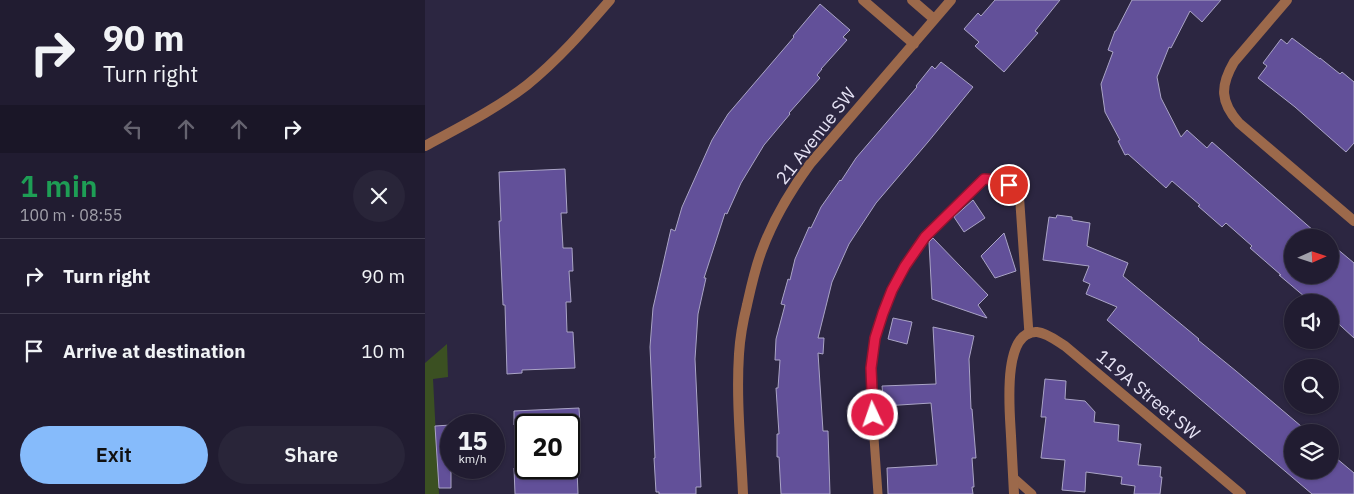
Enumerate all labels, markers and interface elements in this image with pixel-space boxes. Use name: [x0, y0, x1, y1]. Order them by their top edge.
text: 90 m: [103, 15, 185, 61]
icon: right: [20, 20, 85, 85]
text: Turn right: [103, 59, 198, 88]
street label: 21 Avenue SW: [771, 83, 861, 189]
icon: left: [119, 115, 147, 143]
icon: ahead: [172, 115, 200, 143]
icon: ahead: [225, 115, 253, 143]
icon: right: [278, 115, 306, 143]
pin: [988, 164, 1030, 206]
text: 1 min: [20, 166, 98, 205]
button: close: [353, 170, 405, 222]
icon: arrive: [995, 171, 1023, 199]
text: 100 m · 08:55: [20, 205, 122, 225]
north arrow: [1284, 229, 1339, 284]
map controls: [1284, 229, 1339, 479]
icon: right: [20, 262, 48, 290]
text: Turn right: [63, 264, 150, 288]
text: 90 m: [361, 264, 405, 288]
button: sound: [1284, 294, 1339, 349]
icon: arrive: [20, 337, 48, 365]
text: Arrive at destination: [63, 339, 246, 363]
text: 10 m: [361, 339, 405, 363]
street label: 119A Street SW: [1092, 345, 1205, 445]
button: search: [1284, 359, 1339, 414]
position arrow: [846, 388, 898, 440]
speed limit sign: 20: [515, 414, 580, 479]
text: 15: [457, 424, 488, 457]
button: layers: [1284, 424, 1339, 479]
button: Exit: [20, 426, 208, 484]
button: Share: [218, 426, 405, 484]
text: km/h: [458, 451, 487, 466]

